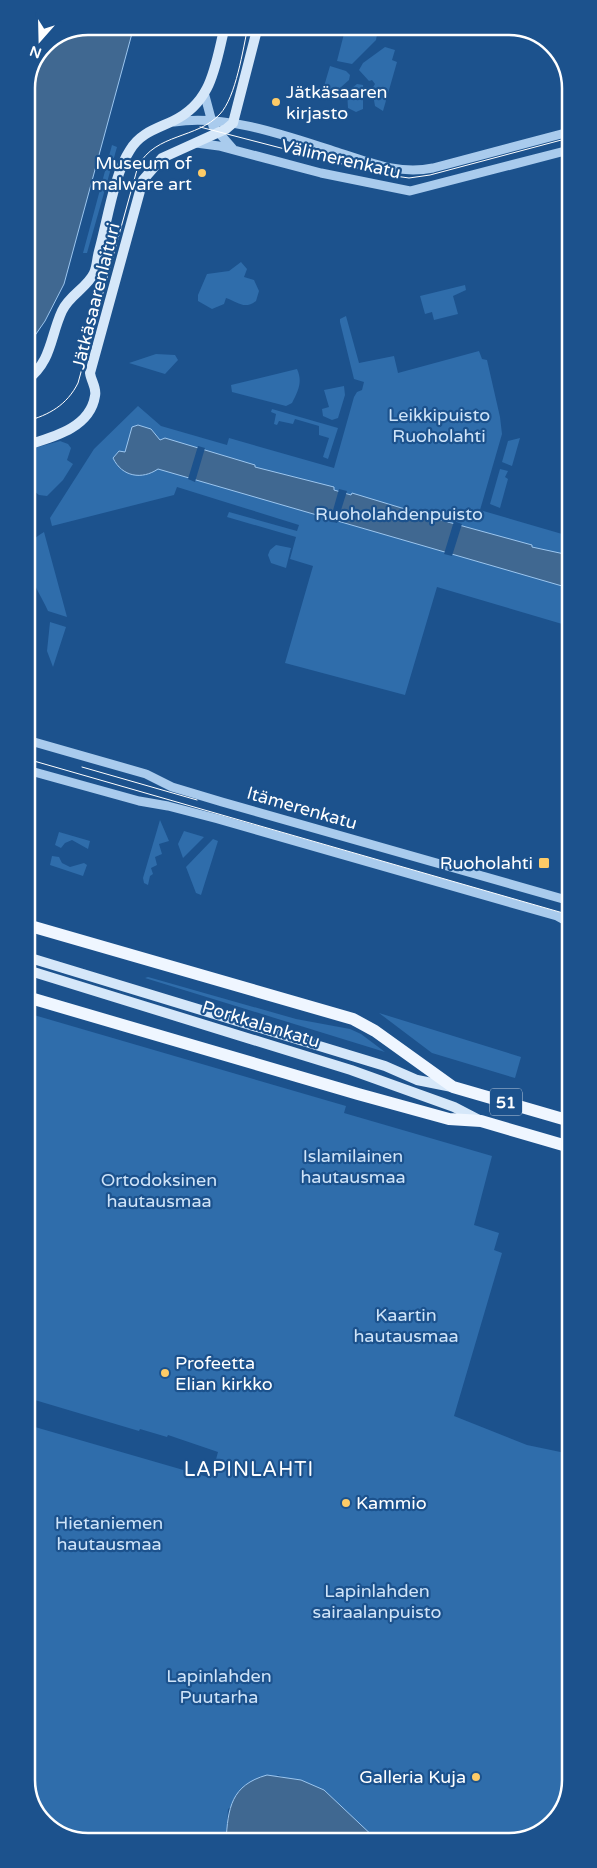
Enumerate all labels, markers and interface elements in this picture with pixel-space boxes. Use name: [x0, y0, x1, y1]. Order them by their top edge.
north arrow: [15, 15, 65, 65]
text: N: [28, 42, 44, 62]
place label: Jätkäsaaren kirjasto: [286, 81, 388, 124]
marker: Jätkäsaaren kirjasto: [270, 96, 282, 108]
street label: Välimerenkatu: [279, 135, 403, 183]
place label: Museum of malware art: [91, 152, 192, 195]
marker: Museum of malware art: [196, 167, 208, 179]
street label: Jätkäsaarenlaituri: [67, 221, 125, 371]
park label: Leikkipuisto Ruoholahti: [388, 404, 490, 447]
park label: Ruoholahdenpuisto: [315, 503, 483, 525]
street label: Itämerenkatu: [244, 782, 360, 834]
place label: Ruoholahti: [440, 852, 533, 874]
marker: Ruoholahti: [537, 856, 551, 870]
street label: Porkkalankatu: [199, 996, 323, 1052]
road number: 51: [490, 1088, 522, 1116]
park label: Islamilainen hautausmaa: [300, 1145, 406, 1188]
park label: Ortodoksinen hautausmaa: [101, 1169, 217, 1212]
park label: Kaartin hautausmaa: [353, 1304, 459, 1347]
place label: Profeetta Elian kirkko: [175, 1352, 273, 1395]
marker: Profeetta Elian kirkko: [159, 1367, 171, 1379]
district label: LAPINLAHTI: [184, 1458, 314, 1482]
place label: Kammio: [356, 1492, 427, 1514]
marker: Kammio: [340, 1497, 352, 1509]
park label: Hietaniemen hautausmaa: [55, 1512, 163, 1555]
park label: Lapinlahden sairaalanpuisto: [313, 1580, 442, 1623]
park label: Lapinlahden Puutarha: [166, 1665, 272, 1708]
place label: Galleria Kuja: [359, 1766, 466, 1788]
marker: Galleria Kuja: [470, 1771, 482, 1783]

